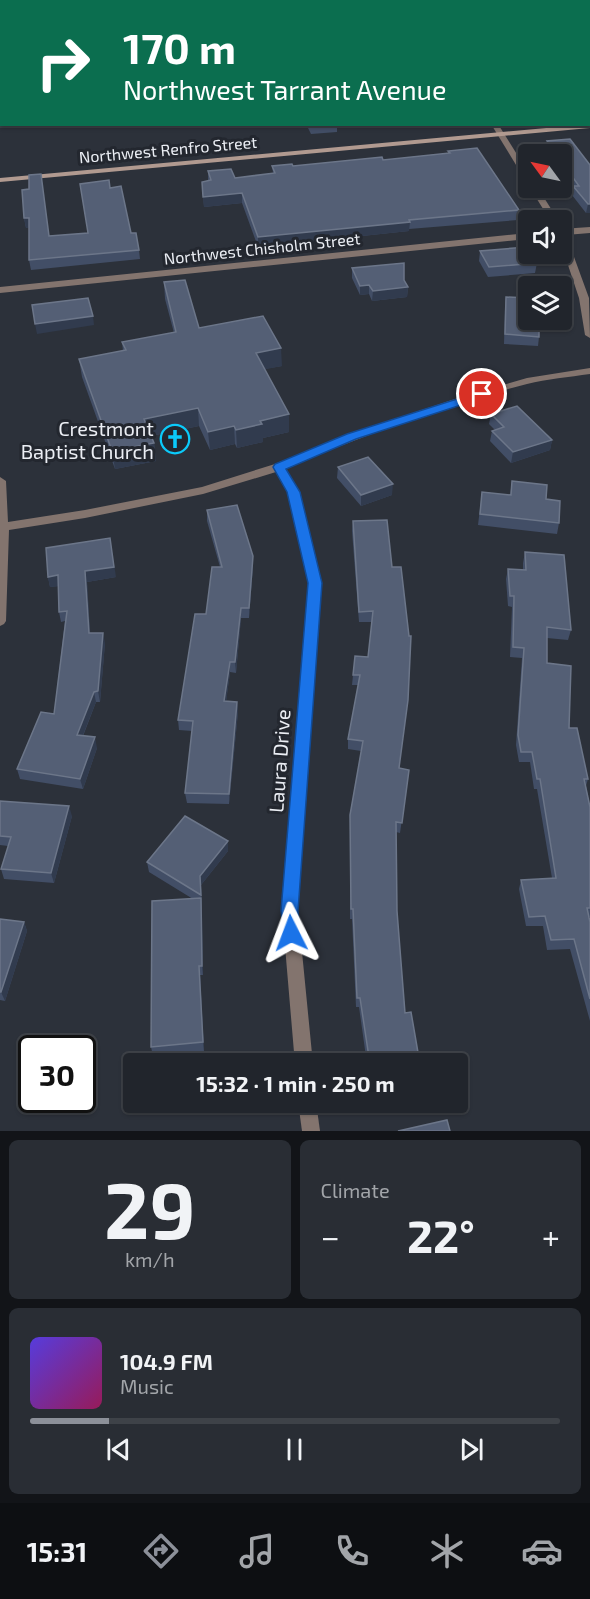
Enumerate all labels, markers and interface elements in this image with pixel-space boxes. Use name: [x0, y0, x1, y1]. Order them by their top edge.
text: 170 m: [123, 22, 236, 72]
icon: right: [24, 24, 102, 102]
text: Northwest Tarrant Avenue: [123, 73, 447, 105]
street label: Northwest Renfro Street: [78, 132, 258, 166]
north arrow: [518, 144, 572, 198]
map controls: [518, 144, 572, 330]
button: sound: [518, 210, 572, 264]
street label: Northwest Chisholm Street: [163, 228, 361, 268]
button: layers: [518, 276, 572, 330]
pin: [456, 368, 507, 419]
icon: arrive: [465, 377, 498, 410]
place label: Crestmont Baptist Church: [21, 416, 154, 463]
church icon: Crestmont Baptist Church: [159, 423, 191, 455]
street label: Laura Drive: [263, 708, 295, 814]
position arrow: [259, 901, 323, 965]
speed limit sign: 30: [18, 1035, 96, 1113]
text: 15:32 · 1 min · 250 m: [196, 1070, 395, 1096]
text: 29: [104, 1161, 195, 1255]
text: Climate: [321, 1178, 390, 1202]
text: 22°: [407, 1208, 475, 1262]
text: −: [321, 1216, 340, 1256]
text: +: [542, 1216, 560, 1256]
text: km/h: [125, 1247, 175, 1271]
text: 104.9 FM: [120, 1348, 213, 1374]
text: Music: [120, 1374, 174, 1398]
icon: previous: [102, 1433, 135, 1466]
icon: pause: [278, 1433, 311, 1466]
icon: next: [455, 1433, 488, 1466]
icon: directions: [140, 1530, 182, 1572]
icon: music: [236, 1530, 278, 1572]
icon: phone: [331, 1530, 373, 1572]
icon: climate: [426, 1530, 468, 1572]
icon: car: [521, 1530, 563, 1572]
text: 15:31: [27, 1535, 87, 1567]

